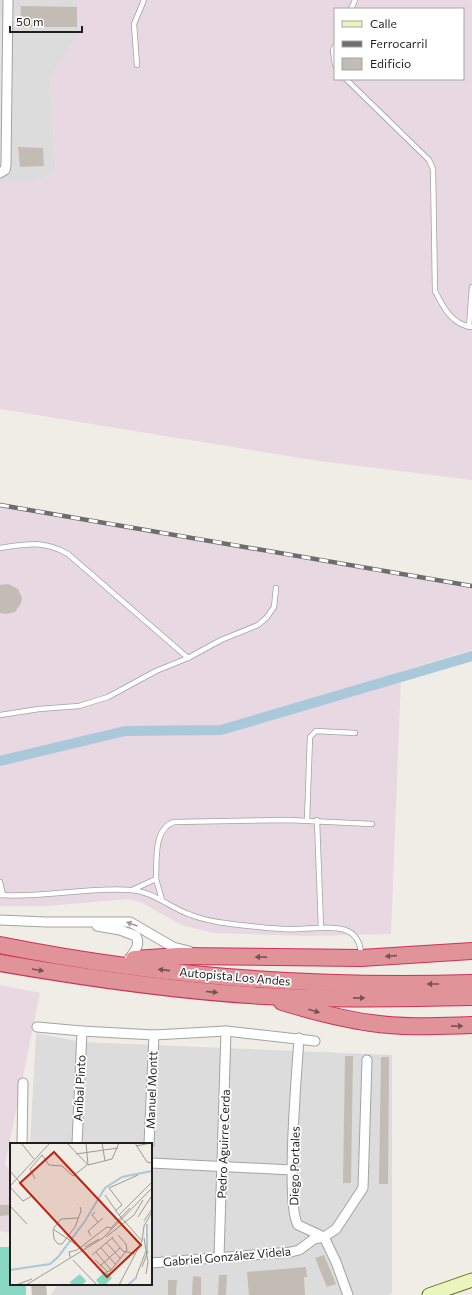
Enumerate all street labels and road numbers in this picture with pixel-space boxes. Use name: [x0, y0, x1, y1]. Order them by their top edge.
street label: Autopista Los Andes: [179, 964, 291, 988]
street label: Manuel Montt: [143, 1051, 159, 1129]
street label: Aníbal Pinto: [70, 1054, 88, 1122]
street label: Pedro Aguirre Cerda: [214, 1089, 232, 1199]
street label: Diego Portales: [286, 1126, 302, 1206]
street label: Gabriel González Videla: [162, 1243, 292, 1269]

